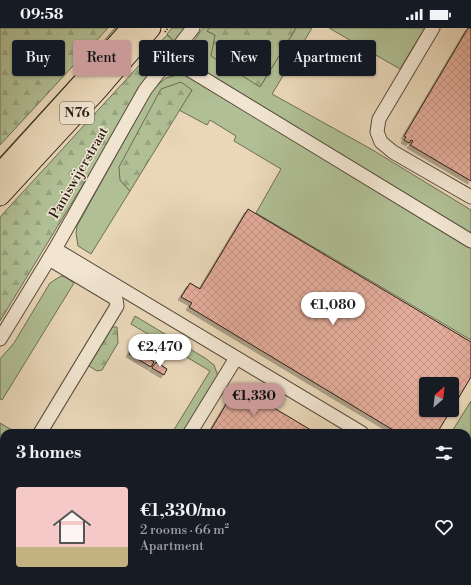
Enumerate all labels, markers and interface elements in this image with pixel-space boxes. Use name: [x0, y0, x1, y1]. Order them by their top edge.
text: 09:58: [20, 5, 63, 24]
chip: Buy: [12, 40, 65, 76]
chip: Rent: [73, 40, 131, 76]
chip: Filters: [139, 40, 208, 76]
chip: New: [216, 40, 271, 76]
chip: Apartment: [279, 40, 376, 76]
road number: N76: [60, 102, 94, 124]
street label: Paniswijerstraat: [45, 124, 113, 222]
pin: €1,080: [300, 292, 366, 326]
text: €1,080: [310, 297, 356, 313]
pin: €2,470: [127, 334, 193, 368]
text: €2,470: [137, 339, 183, 355]
north arrow: [419, 377, 459, 417]
map controls: [419, 377, 459, 417]
pin: €1,330: [221, 383, 287, 417]
text: €1,330: [232, 388, 276, 404]
text: 3 homes: [16, 442, 81, 464]
icon: filters: [433, 442, 455, 464]
text: €1,330/mo: [140, 500, 226, 522]
icon: home: [48, 503, 96, 551]
icon: heart: [433, 516, 455, 538]
text: 2 rooms · 66 m²: [140, 522, 229, 538]
text: Apartment: [140, 538, 204, 554]

